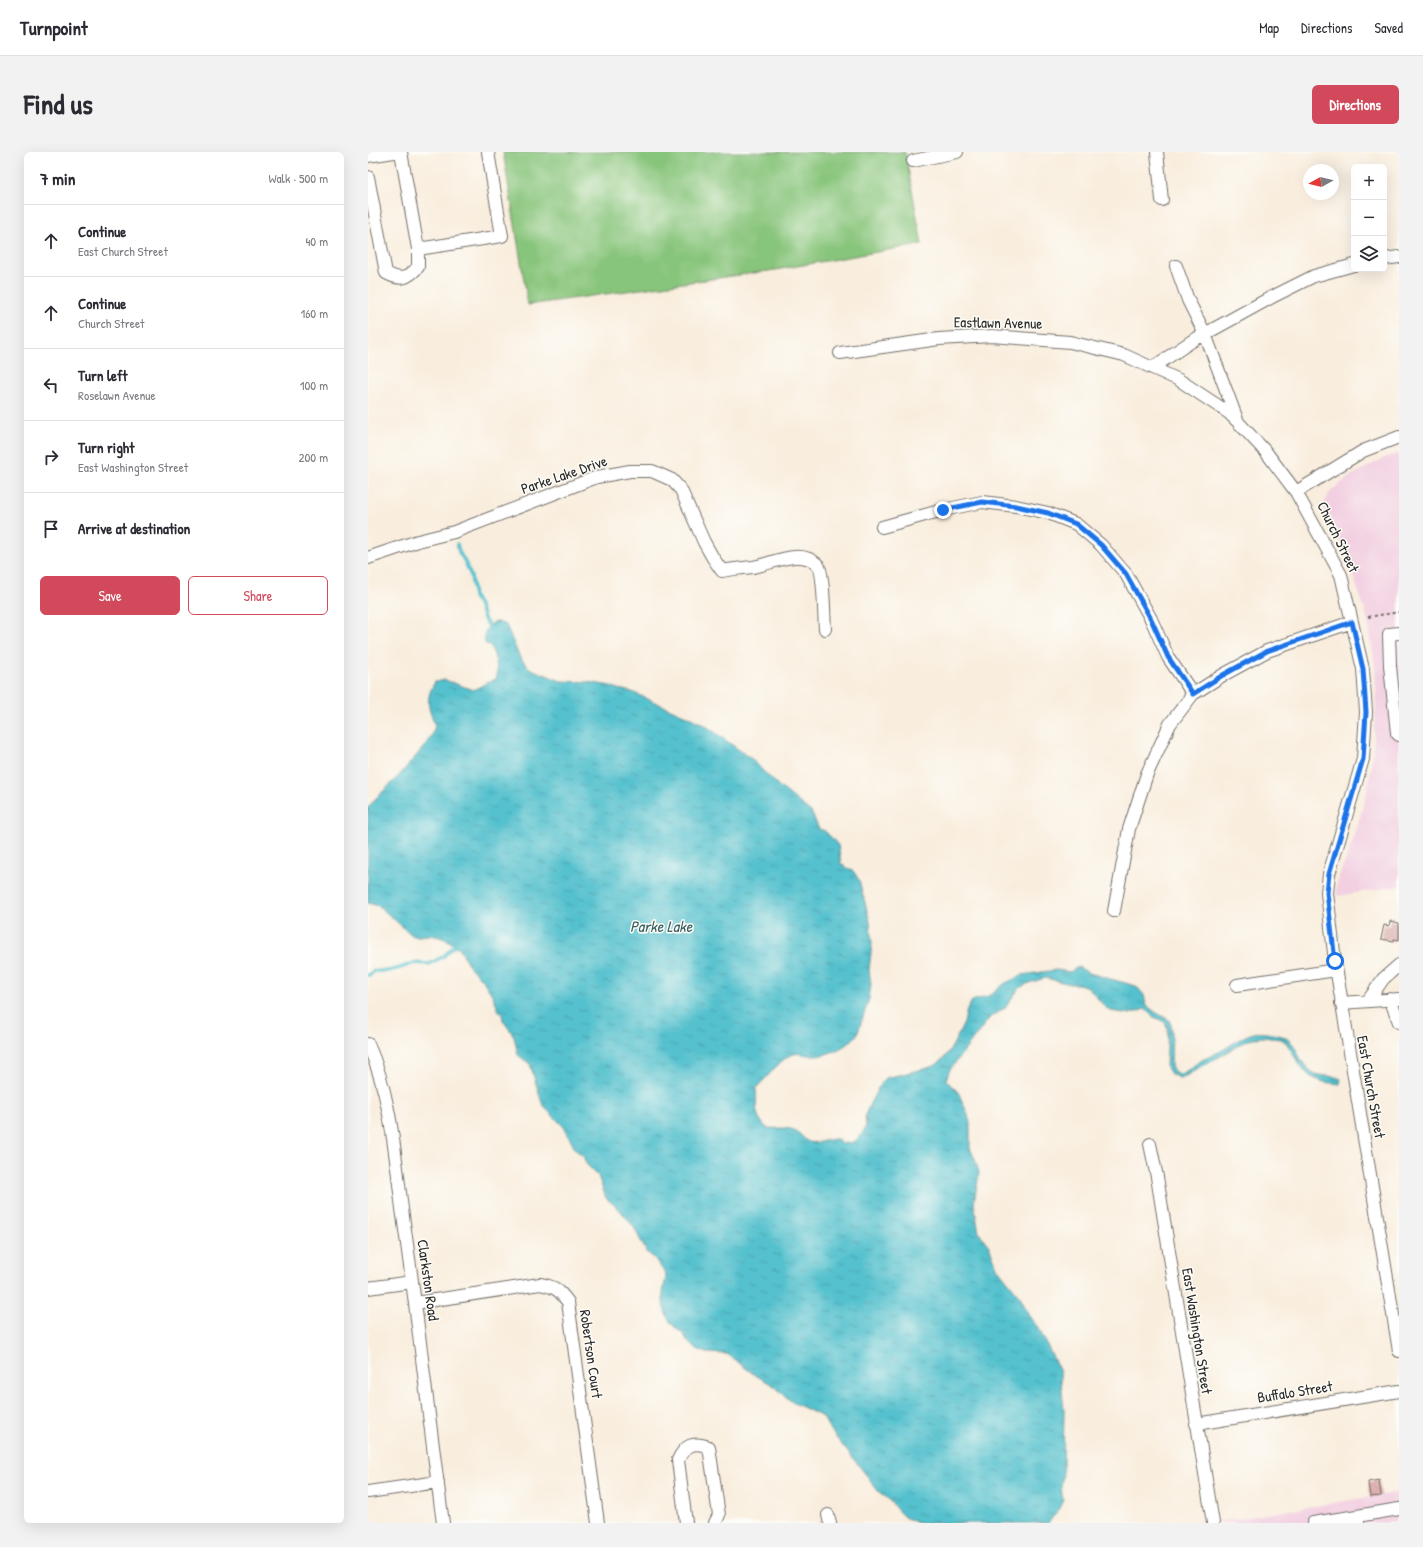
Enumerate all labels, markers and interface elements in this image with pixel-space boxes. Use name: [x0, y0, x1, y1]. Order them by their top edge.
text: Turnpoint: [20, 15, 88, 41]
text: Map: [1259, 18, 1279, 37]
text: Directions: [1301, 18, 1352, 37]
text: Saved: [1374, 18, 1403, 37]
text: Find us: [24, 85, 93, 123]
button: Directions: [1312, 85, 1399, 124]
north arrow: [1303, 164, 1339, 200]
map controls: [1351, 164, 1387, 272]
button: +: [1351, 164, 1387, 200]
text: 7 min: [40, 167, 75, 190]
text: Walk · 500 m: [268, 169, 328, 187]
button: −: [1351, 200, 1387, 236]
text: Continue: [78, 221, 126, 242]
icon: ahead: [40, 230, 62, 252]
text: 40 m: [305, 232, 328, 250]
button: layers: [1351, 236, 1387, 272]
text: East Church Street: [78, 242, 168, 260]
text: Continue: [78, 293, 126, 314]
icon: ahead: [40, 302, 62, 324]
text: 160 m: [300, 304, 328, 322]
street label: Eastlawn Avenue: [954, 311, 1042, 334]
text: Church Street: [78, 314, 145, 332]
text: Turn left: [78, 365, 128, 386]
icon: left: [40, 374, 62, 396]
text: 100 m: [300, 376, 328, 394]
text: Roselawn Avenue: [78, 386, 156, 404]
text: Turn right: [78, 437, 134, 458]
icon: right: [40, 446, 62, 468]
text: 200 m: [298, 448, 328, 466]
street label: Parke Lake Drive: [518, 450, 610, 499]
text: East Washington Street: [78, 458, 188, 476]
street label: Church Street: [1312, 498, 1365, 577]
route end: [934, 501, 952, 519]
icon: arrive: [40, 518, 62, 540]
text: Arrive at destination: [78, 518, 190, 539]
button: Save: [40, 576, 180, 615]
button: Share: [188, 576, 328, 615]
water label: Parke Lake: [630, 915, 693, 937]
route start: [1326, 952, 1344, 970]
street label: East Church Street: [1352, 1034, 1391, 1141]
street label: Clarkston Road: [412, 1238, 445, 1322]
street label: East Washington Street: [1177, 1266, 1218, 1396]
street label: Robertson Court: [575, 1308, 608, 1400]
street label: Buffalo Street: [1256, 1375, 1335, 1408]

